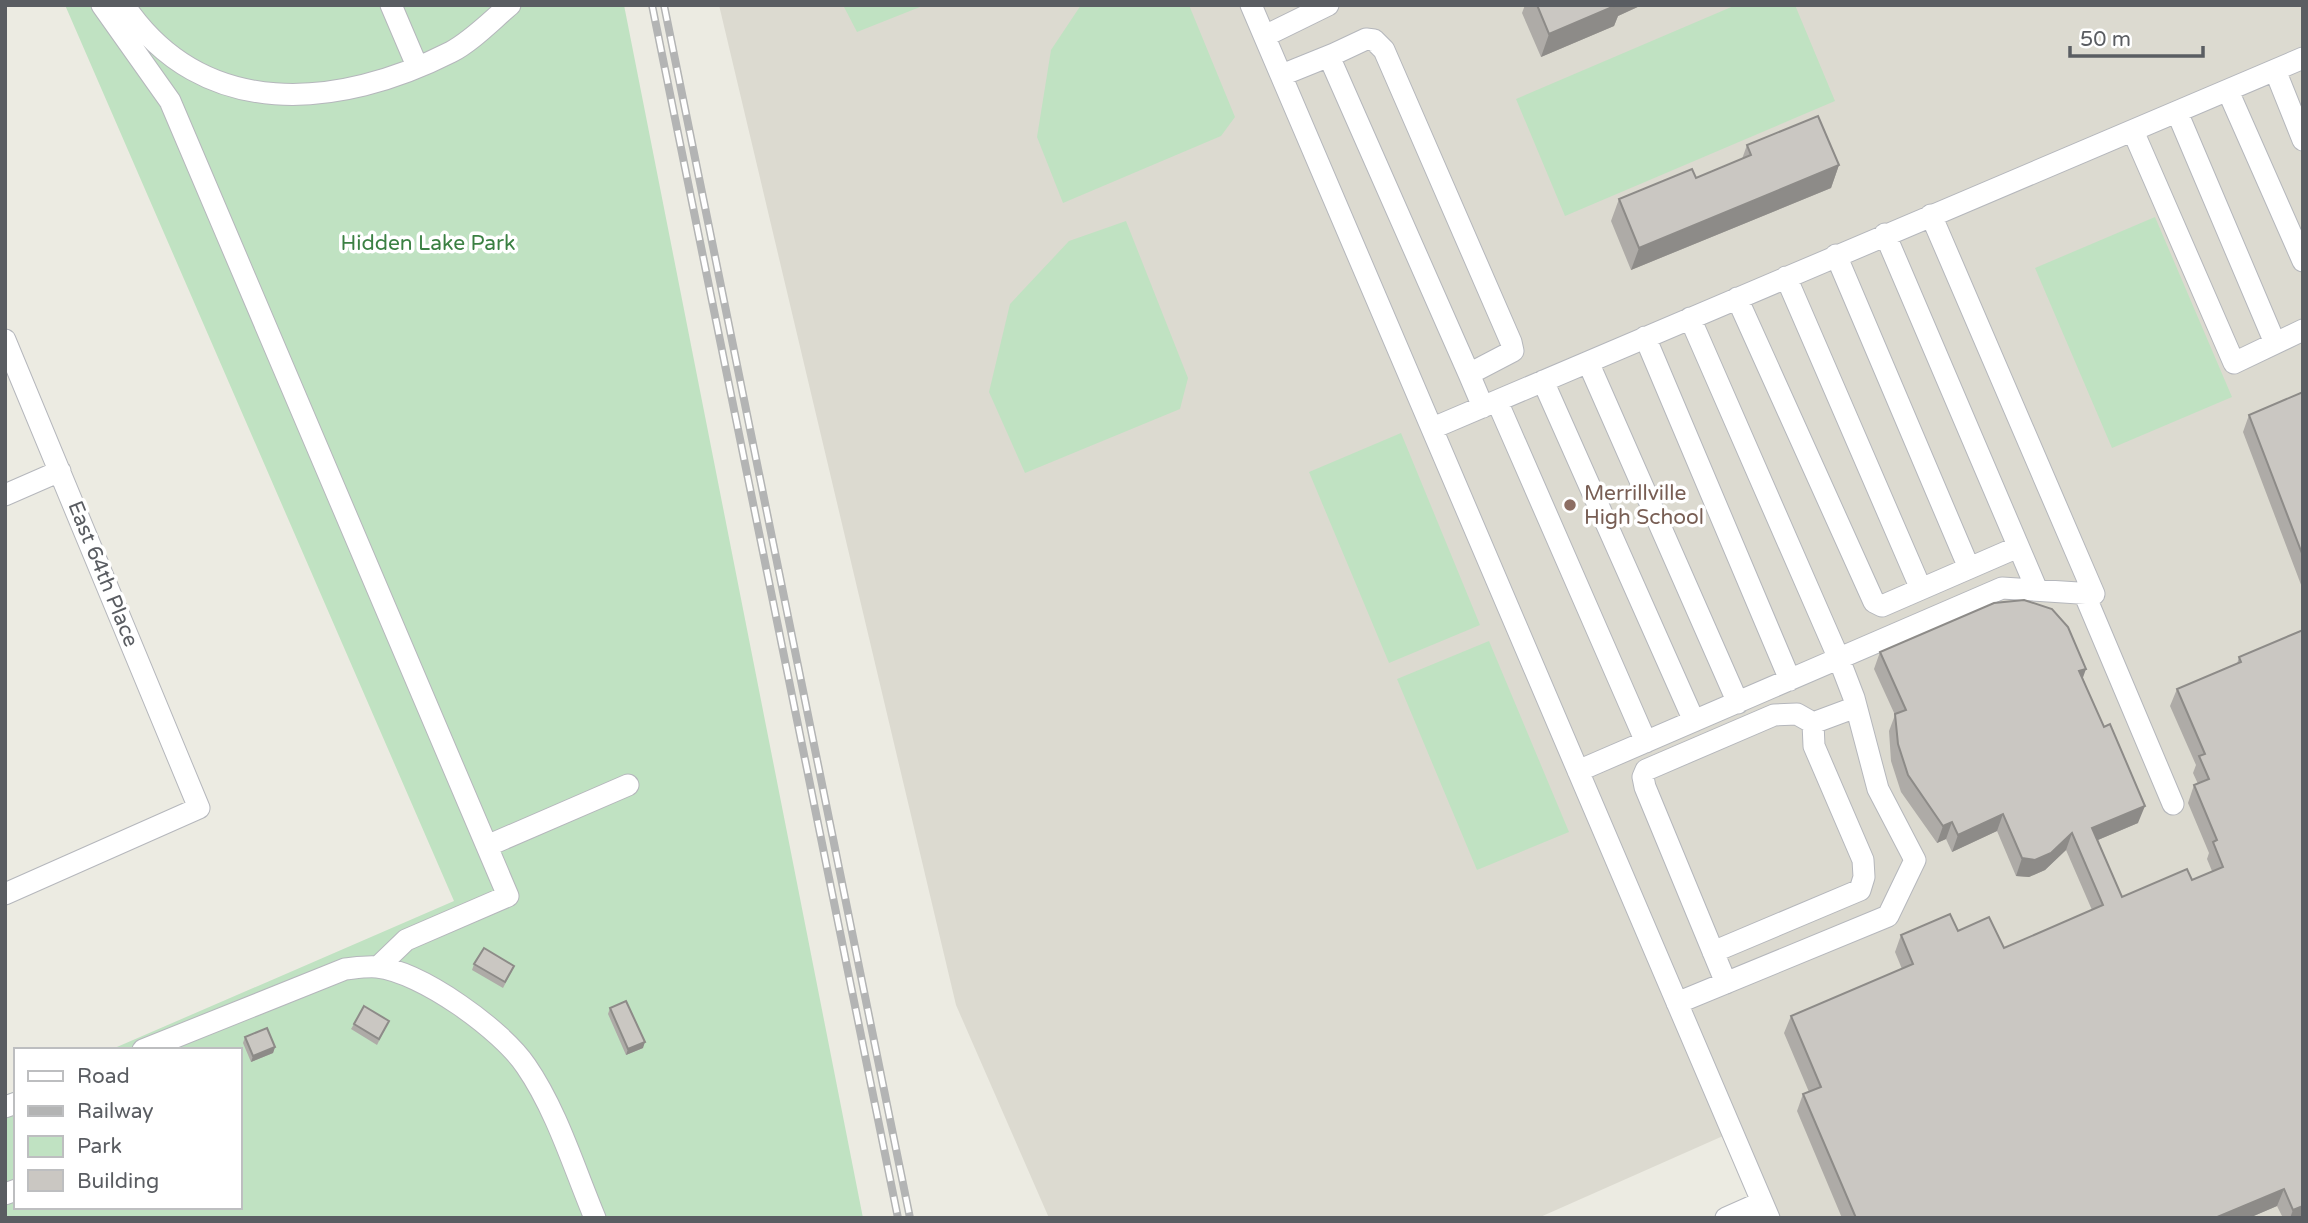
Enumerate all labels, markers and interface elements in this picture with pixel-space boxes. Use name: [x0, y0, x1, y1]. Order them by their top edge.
scale bar: [2070, 14, 2203, 58]
text: 50 m: [2080, 27, 2131, 52]
park label: Hidden Lake Park: [341, 231, 515, 256]
place label: Merrillville High School: [1584, 481, 1704, 530]
street label: East 64th Place: [62, 497, 144, 651]
marker: Merrillville High School: [1562, 497, 1578, 513]
legend: [14, 1048, 242, 1209]
text: Road: [77, 1064, 130, 1089]
text: Railway: [77, 1099, 154, 1124]
text: Park: [77, 1134, 122, 1159]
text: Building: [77, 1169, 159, 1194]

